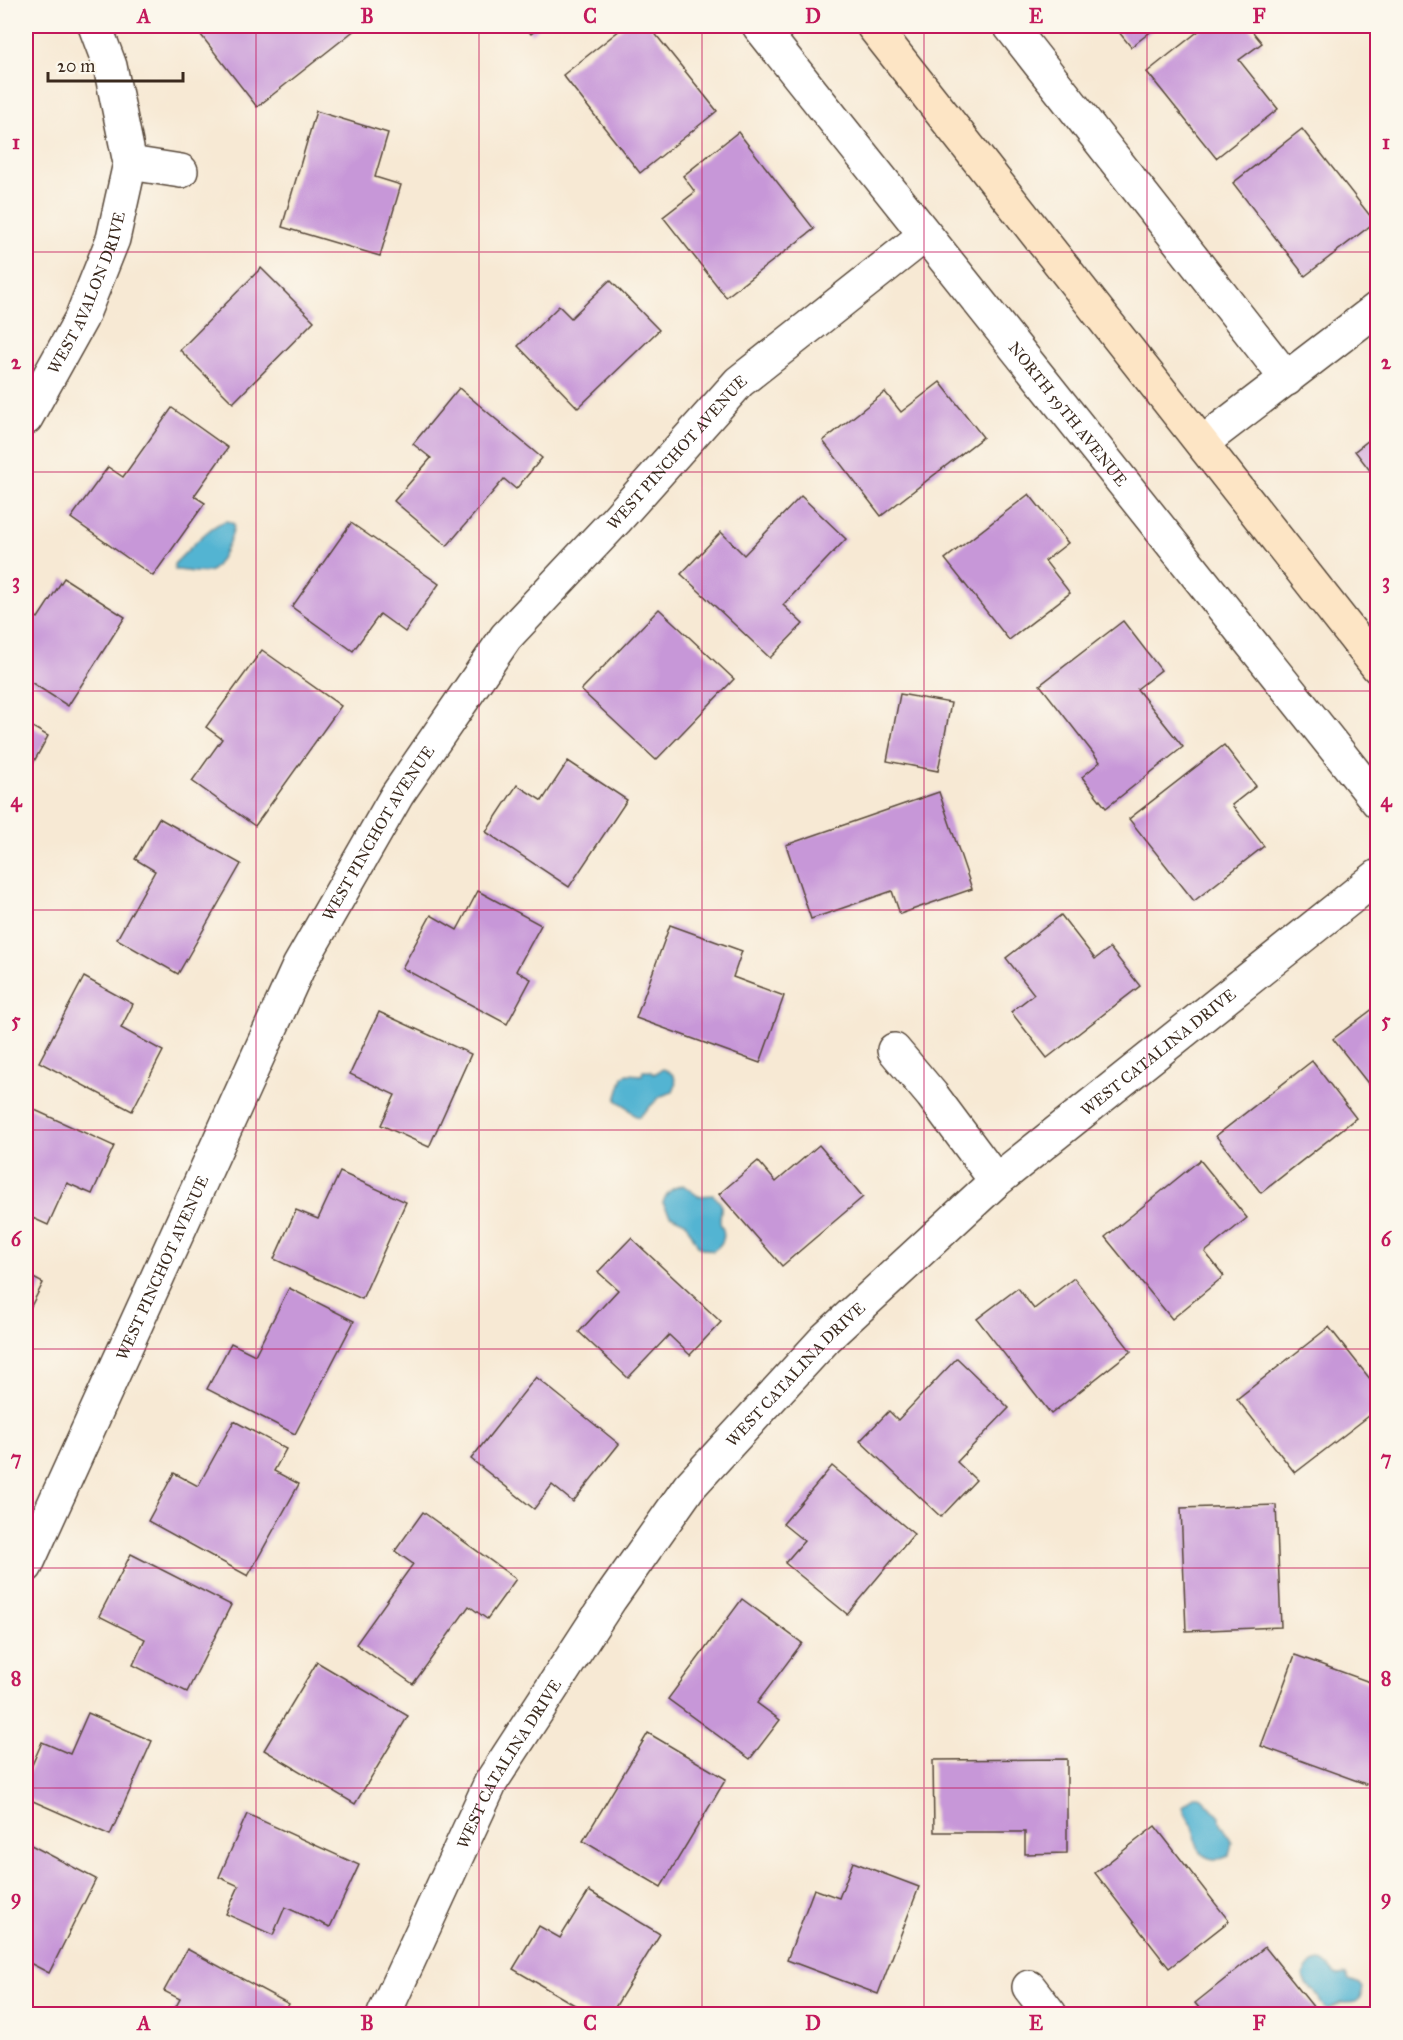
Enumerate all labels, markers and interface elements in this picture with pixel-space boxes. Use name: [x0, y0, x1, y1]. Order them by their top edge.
text: A: [135, 4, 151, 28]
text: B: [360, 4, 374, 28]
text: C: [583, 4, 597, 28]
text: D: [805, 4, 821, 28]
text: E: [1029, 4, 1044, 28]
text: F: [1252, 4, 1266, 28]
scale bar: [48, 45, 183, 83]
text: 20 m: [57, 55, 95, 77]
text: 1: [12, 130, 20, 154]
text: 1: [1382, 130, 1390, 154]
street label: WEST AVALON DRIVE: [44, 210, 129, 377]
street label: NORTH 59TH AVENUE: [1005, 338, 1131, 490]
text: 2: [11, 350, 22, 374]
text: 2: [1381, 350, 1392, 374]
street label: WEST PINCHOT AVENUE: [603, 371, 750, 534]
text: 3: [12, 569, 20, 594]
text: 3: [1382, 569, 1390, 594]
street label: WEST PINCHOT AVENUE: [318, 742, 438, 924]
text: 4: [10, 788, 22, 813]
text: 4: [1380, 788, 1392, 813]
street label: WEST CATALINA DRIVE: [1077, 985, 1240, 1120]
text: 5: [11, 1008, 21, 1032]
text: 5: [1381, 1008, 1391, 1032]
street label: WEST PINCHOT AVENUE: [112, 1172, 213, 1363]
text: 6: [11, 1227, 23, 1251]
text: 6: [1381, 1227, 1393, 1251]
street label: WEST CATALINA DRIVE: [722, 1298, 869, 1450]
text: 7: [11, 1446, 22, 1470]
text: 7: [1381, 1446, 1392, 1470]
text: 8: [11, 1666, 21, 1690]
text: 8: [1381, 1666, 1391, 1690]
street label: WEST CATALINA DRIVE: [453, 1676, 565, 1851]
text: 9: [11, 1885, 21, 1910]
text: 9: [1381, 1885, 1391, 1910]
text: A: [135, 2011, 151, 2035]
text: B: [360, 2011, 374, 2035]
text: C: [583, 2011, 597, 2035]
text: D: [805, 2011, 821, 2035]
text: E: [1029, 2011, 1044, 2035]
text: F: [1252, 2011, 1266, 2035]

